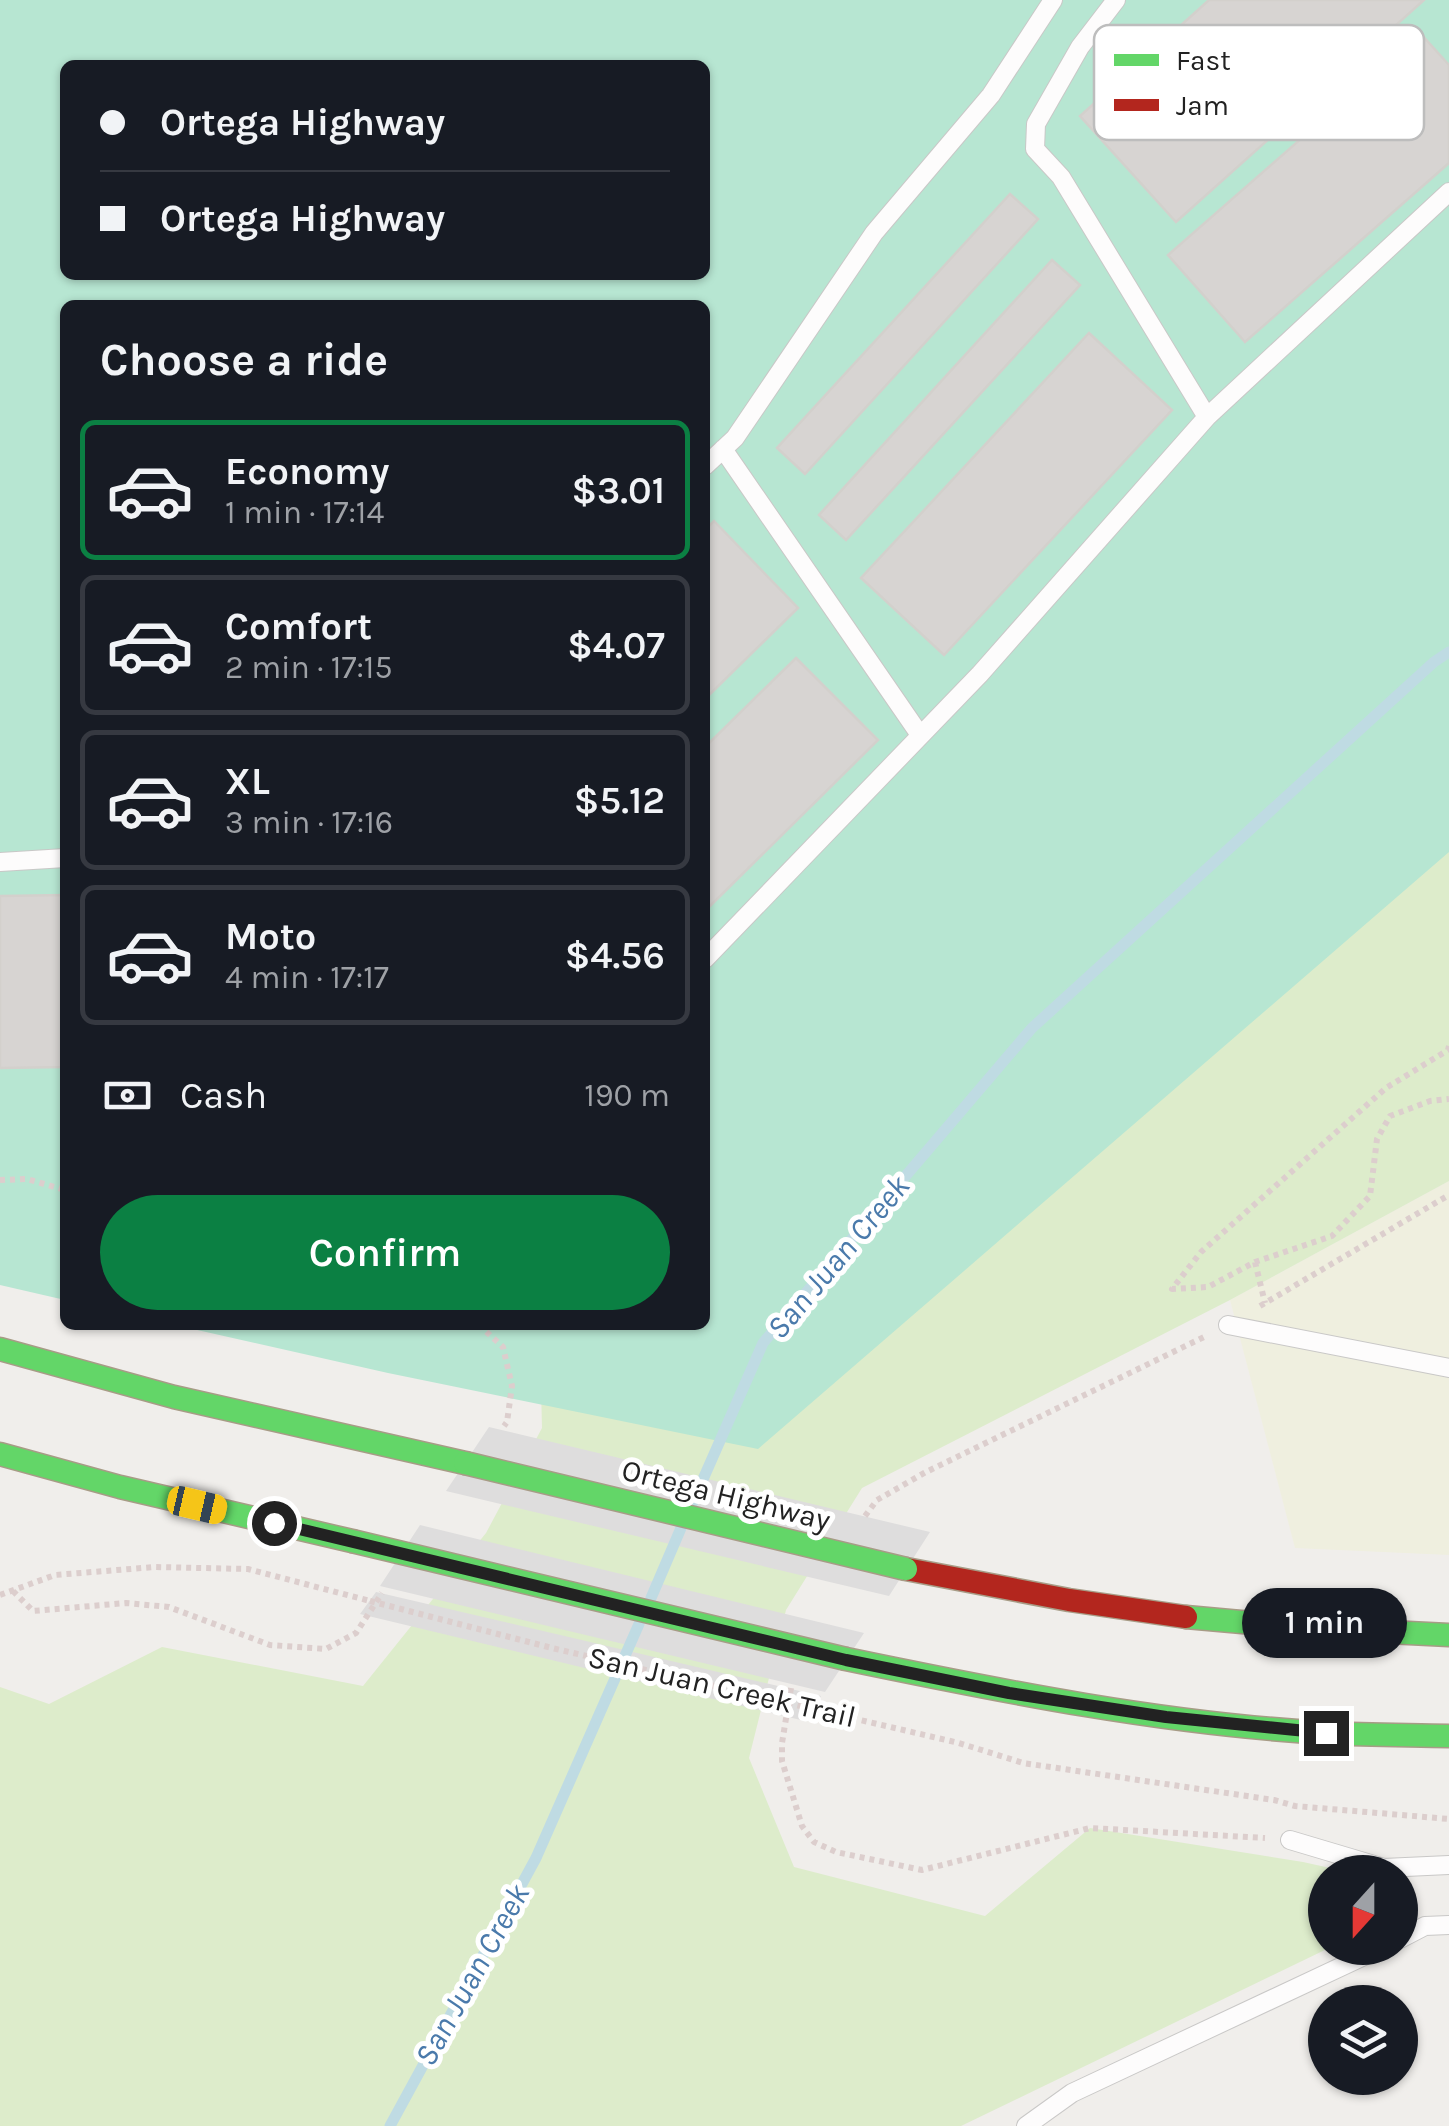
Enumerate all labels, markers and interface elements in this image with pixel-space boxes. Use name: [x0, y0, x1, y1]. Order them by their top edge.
legend: [1094, 25, 1424, 140]
text: Fast: [1176, 44, 1231, 77]
text: Jam: [1176, 89, 1229, 122]
text: Ortega Highway: [160, 100, 445, 145]
text: Ortega Highway: [160, 196, 445, 241]
text: Choose a ride: [100, 334, 388, 386]
icon: car: [105, 445, 195, 535]
text: Economy: [225, 449, 389, 494]
text: $3.01: [571, 468, 665, 513]
text: 1 min · 17:14: [225, 494, 384, 531]
icon: car: [105, 600, 195, 690]
text: Comfort: [225, 604, 372, 649]
text: $4.07: [567, 623, 665, 668]
text: 2 min · 17:15: [225, 649, 392, 686]
icon: car: [105, 755, 195, 845]
text: XL: [225, 759, 270, 804]
text: $5.12: [574, 778, 665, 823]
text: 3 min · 17:16: [225, 804, 393, 841]
icon: car: [105, 910, 195, 1000]
text: Moto: [225, 914, 316, 959]
text: $4.56: [565, 933, 665, 978]
text: 4 min · 17:17: [225, 959, 389, 996]
icon: cash: [100, 1068, 155, 1123]
text: Cash: [180, 1073, 267, 1118]
text: 190 m: [584, 1077, 670, 1114]
water label: San Juan Creek: [759, 1167, 917, 1346]
button: Confirm: [100, 1195, 670, 1310]
street label: Ortega Highway: [618, 1452, 834, 1538]
car: [164, 1484, 230, 1526]
route start: [252, 1501, 297, 1546]
callout: 1 min: [1244, 1588, 1408, 1658]
text: 1 min: [1285, 1604, 1364, 1641]
street label: San Juan Creek Trail: [585, 1639, 859, 1735]
route end: [1304, 1711, 1349, 1756]
north arrow: [1308, 1855, 1418, 1965]
map controls: [1308, 1855, 1418, 2095]
water label: San Juan Creek: [407, 1877, 537, 2072]
button: layers: [1308, 1985, 1418, 2095]

